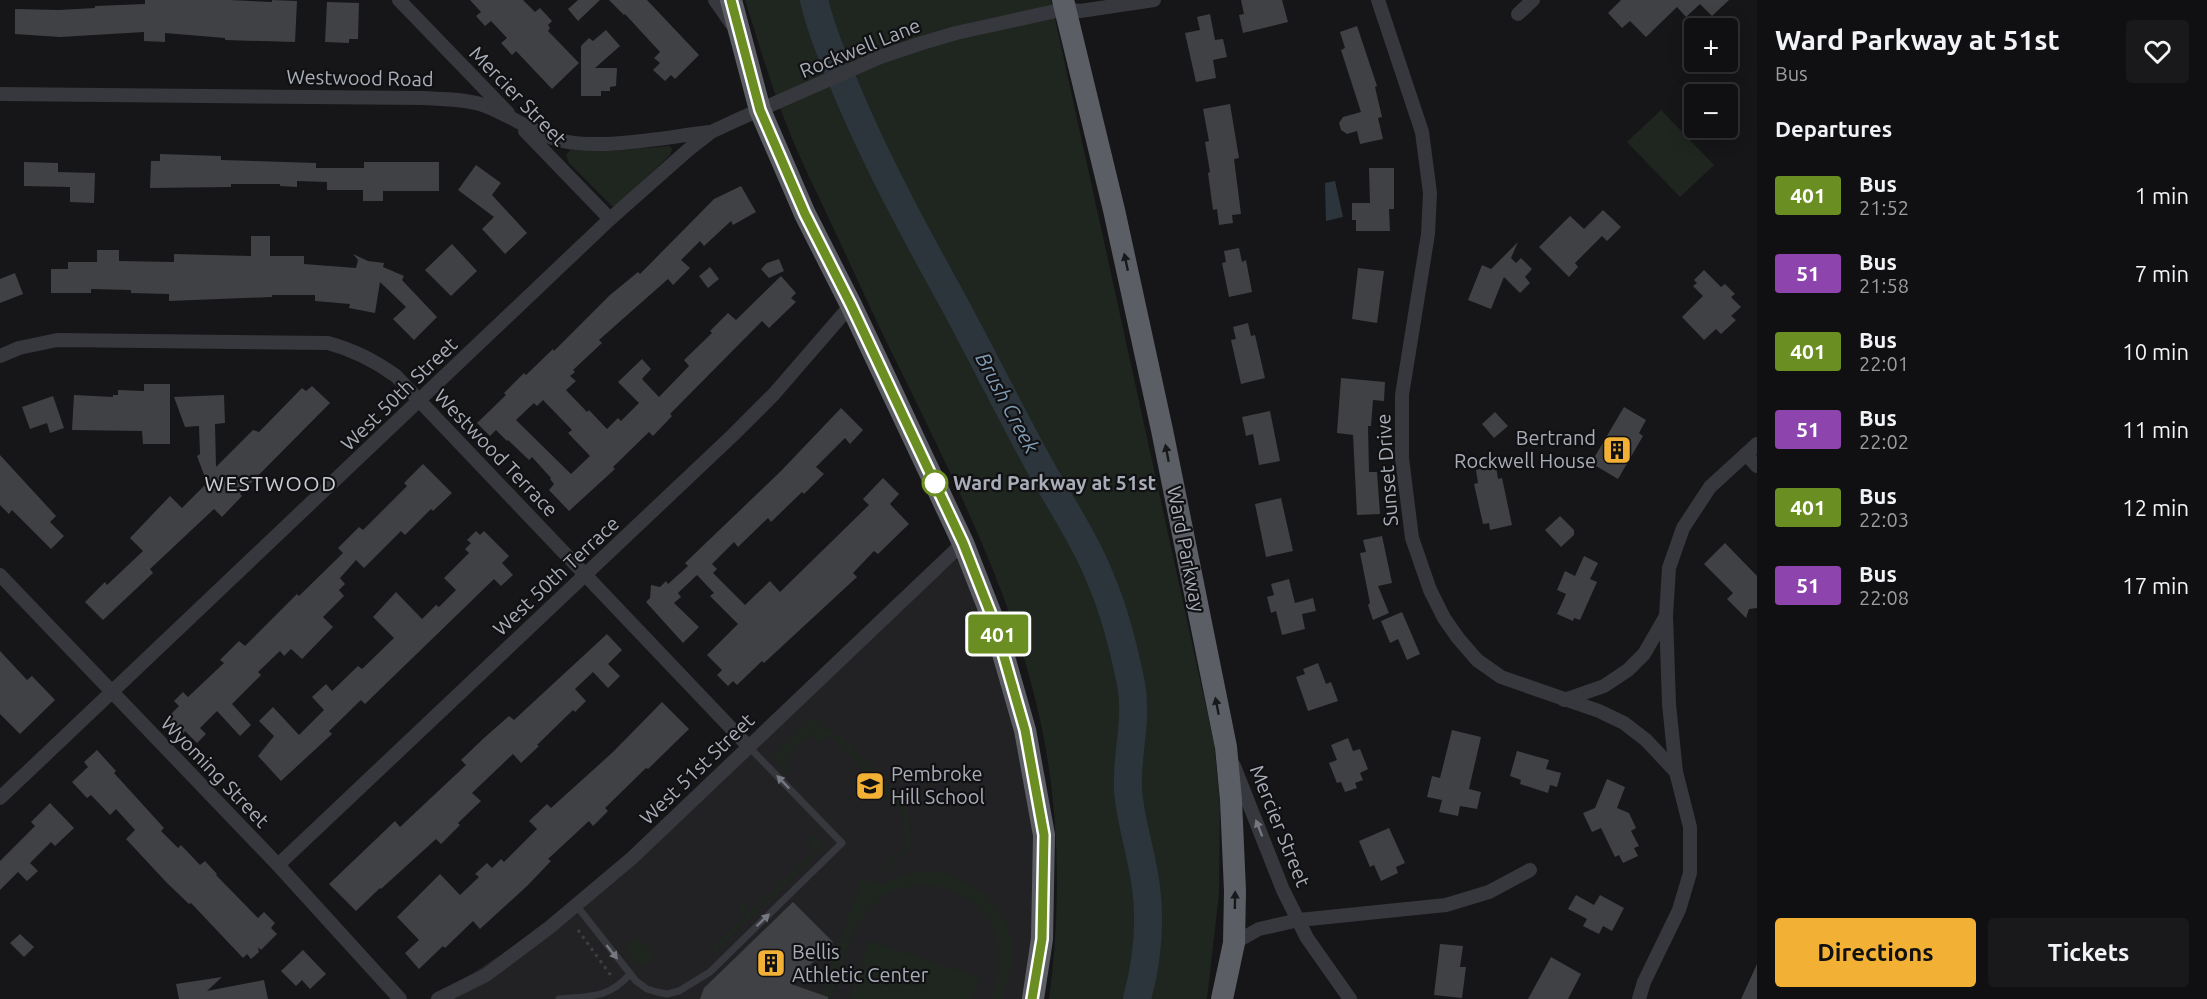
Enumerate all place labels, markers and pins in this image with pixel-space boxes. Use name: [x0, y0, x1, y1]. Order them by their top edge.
place label: Bertrand Rockwell House: [1454, 426, 1596, 472]
building icon: Bertrand Rockwell House: [1601, 434, 1633, 466]
marker: Ward Parkway at 51st: [922, 470, 948, 496]
place label: Ward Parkway at 51st: [953, 471, 1157, 494]
place label: Pembroke Hill School: [891, 762, 985, 808]
school or university icon: Pembroke Hill School: [854, 770, 886, 802]
place label: Bellis Athletic Center: [792, 940, 929, 986]
building icon: Bellis Athletic Center: [755, 947, 787, 979]

